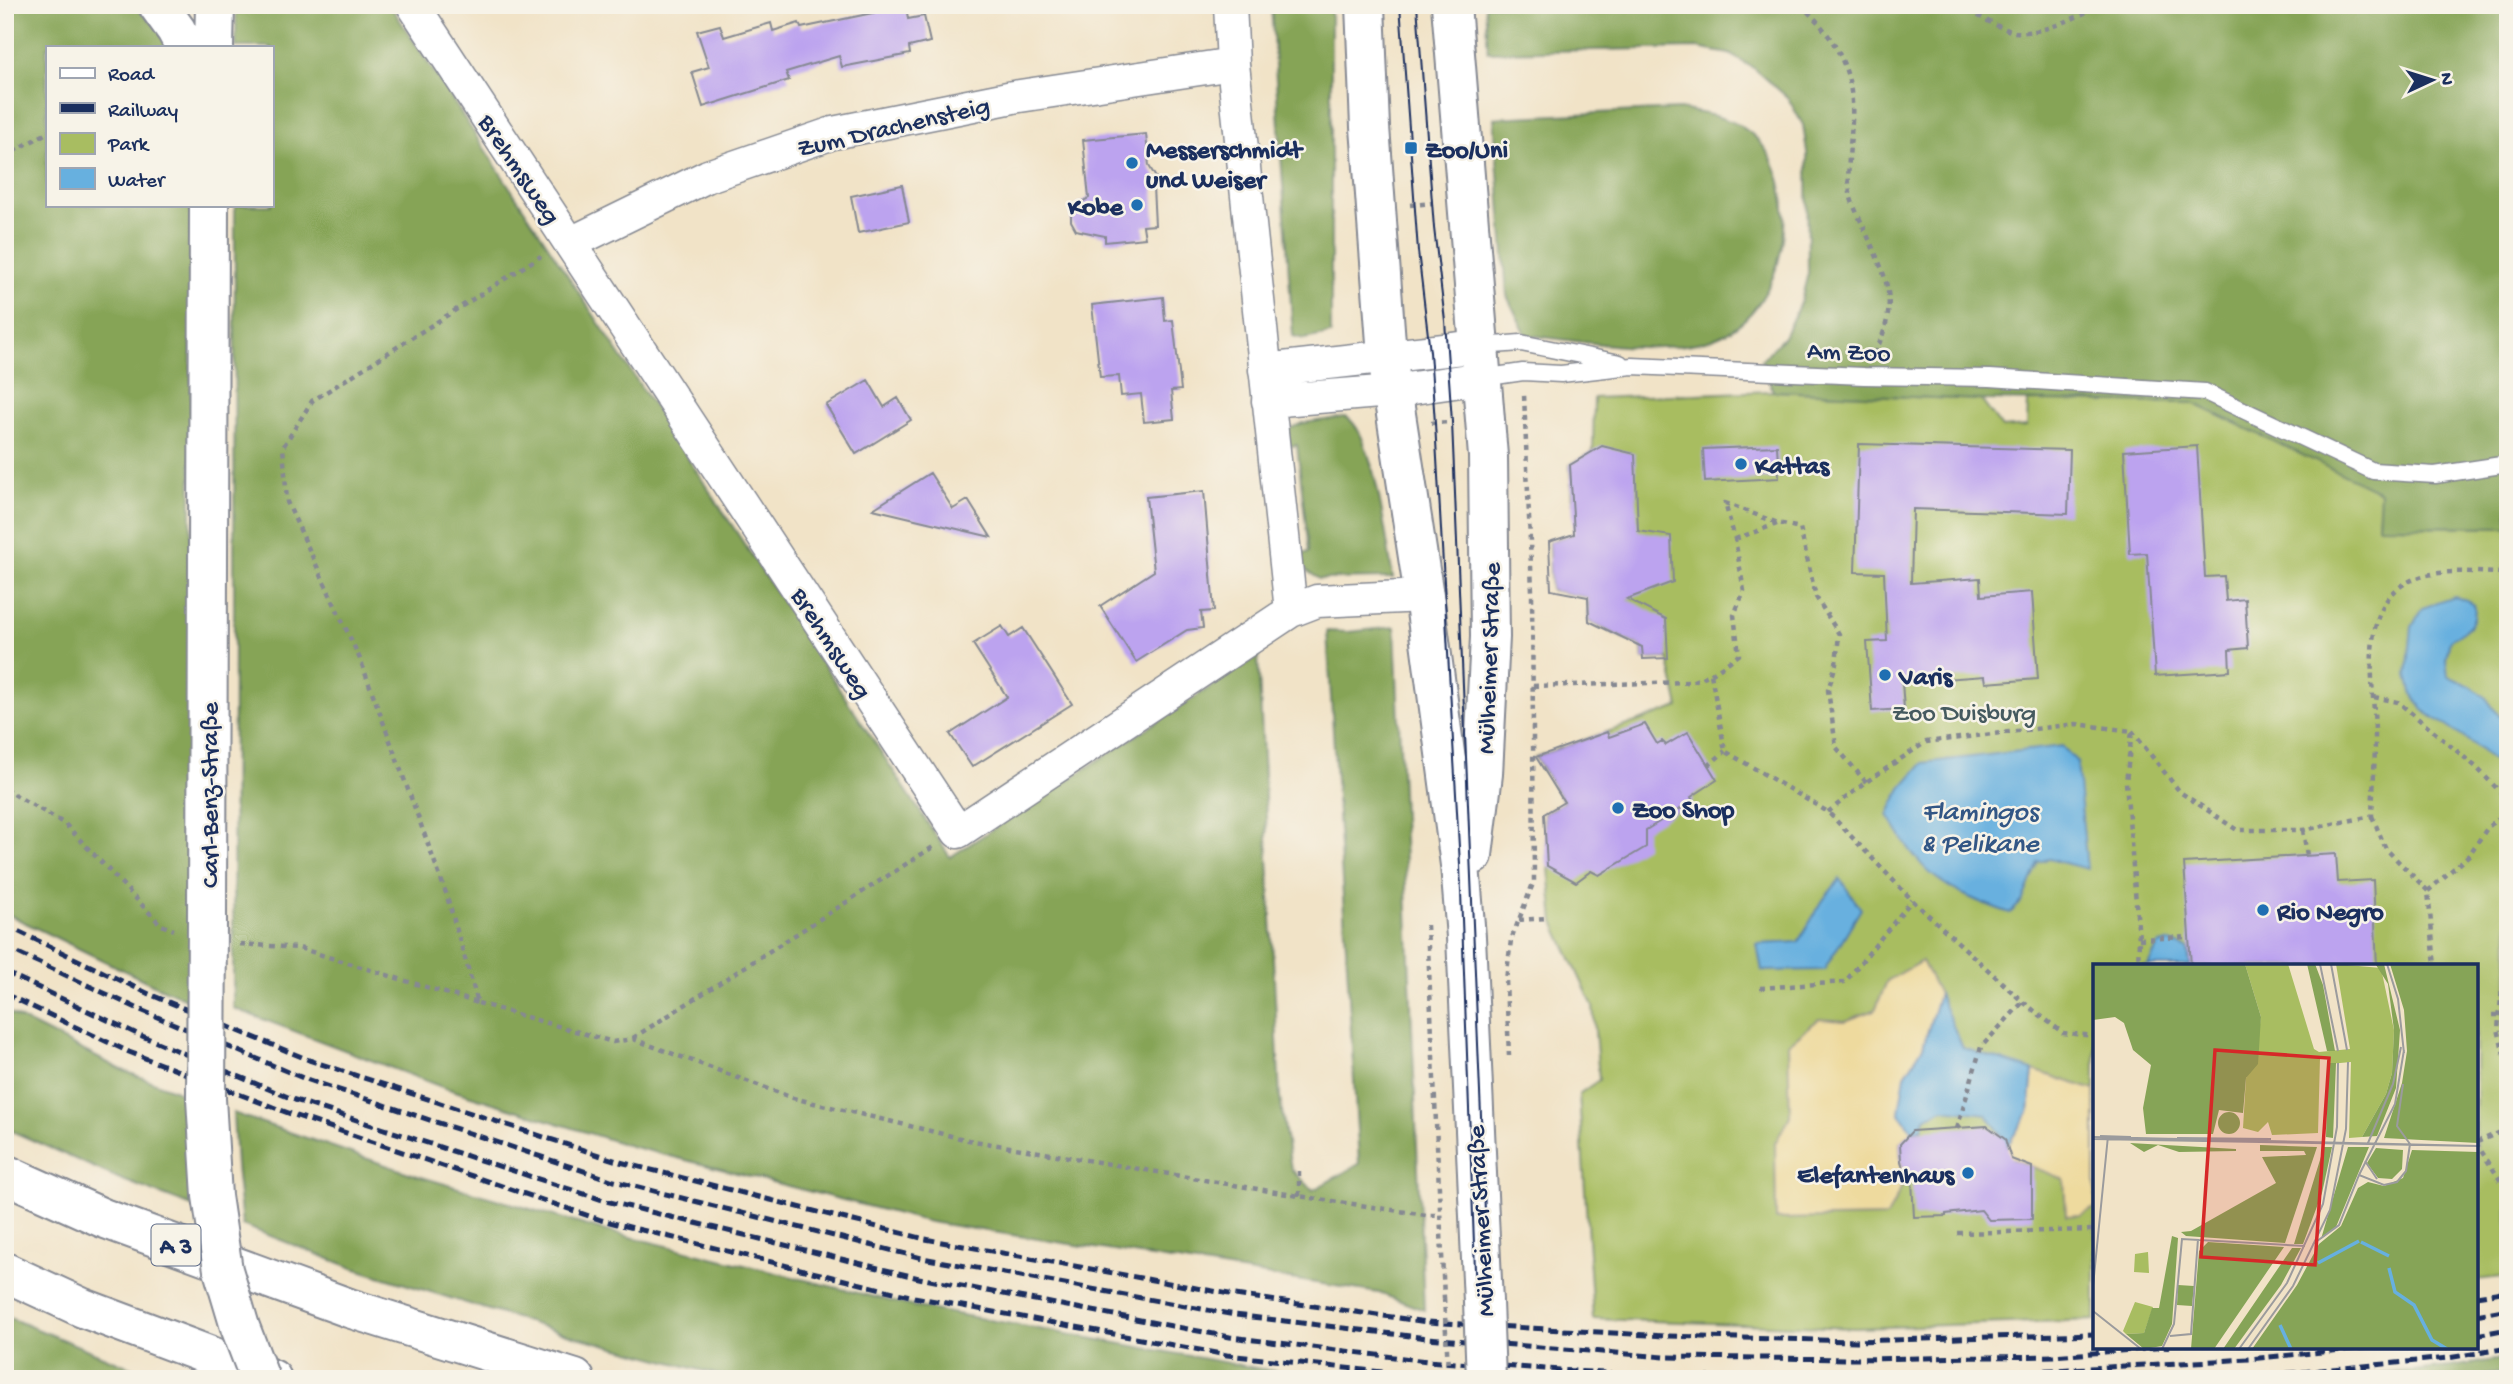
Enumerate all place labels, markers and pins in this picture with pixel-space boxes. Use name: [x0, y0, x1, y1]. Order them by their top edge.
place label: Messerschmidt und Weiser: [1146, 137, 1304, 198]
place label: Zoo/Uni: [1425, 137, 1508, 168]
marker: Zoo/Uni: [1403, 140, 1419, 156]
marker: Messerschmidt und Weiser: [1124, 155, 1140, 171]
place label: Kobe: [1067, 194, 1125, 225]
marker: Kobe: [1129, 197, 1145, 213]
place label: Kattas: [1754, 453, 1830, 484]
marker: Kattas: [1733, 456, 1749, 472]
place label: Varis: [1898, 664, 1954, 695]
marker: Varis: [1877, 667, 1893, 683]
place label: Zoo Shop: [1632, 797, 1734, 828]
marker: Zoo Shop: [1610, 800, 1626, 816]
place label: Rio Negro: [2276, 899, 2384, 930]
marker: Rio Negro: [2255, 902, 2271, 918]
place label: Elefantenhaus: [1797, 1162, 1955, 1193]
marker: Elefantenhaus: [1960, 1165, 1976, 1181]

